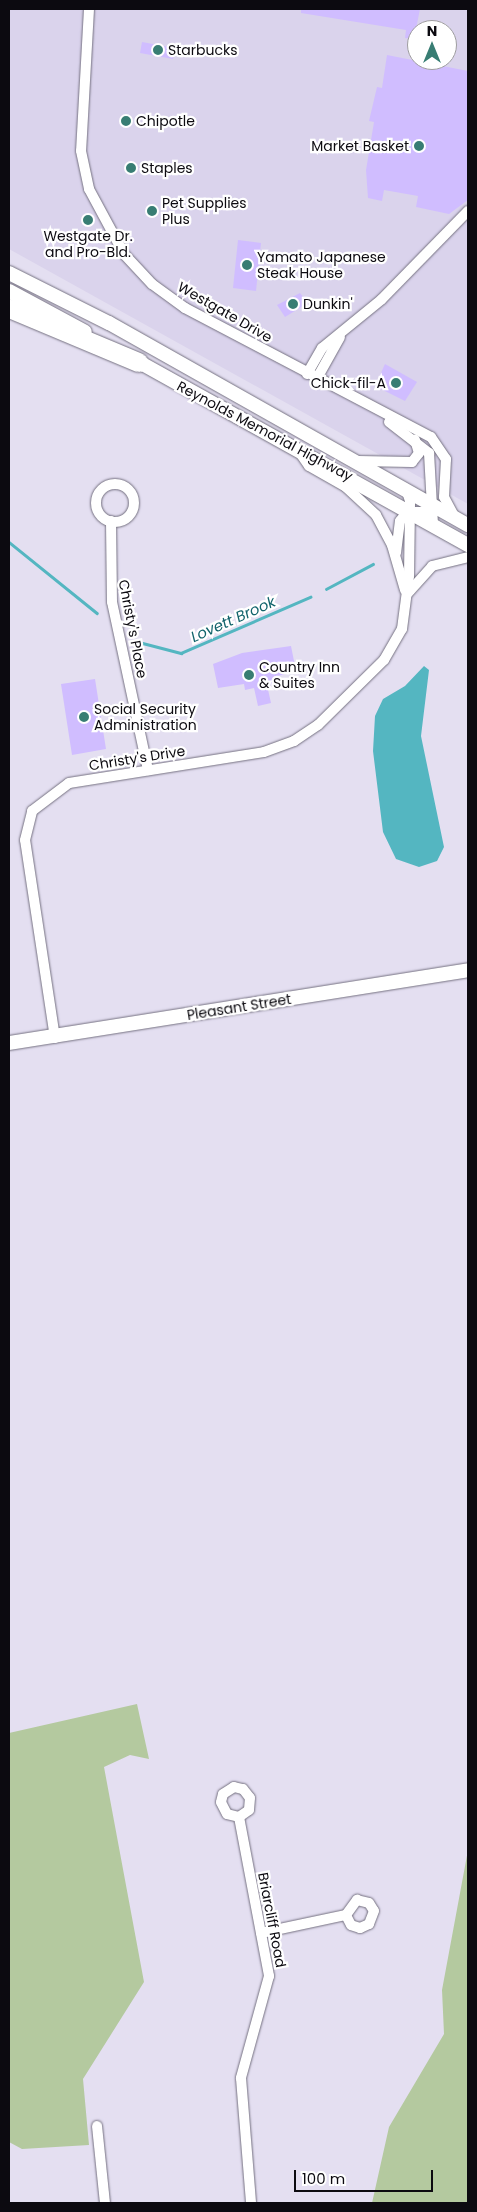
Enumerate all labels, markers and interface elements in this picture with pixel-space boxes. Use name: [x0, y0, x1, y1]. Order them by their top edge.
north arrow: [407, 20, 457, 70]
text: N: [427, 21, 437, 41]
place label: Starbucks: [168, 42, 237, 58]
marker: Starbucks: [152, 44, 164, 56]
place label: Chipotle: [136, 113, 195, 129]
marker: Chipotle: [120, 115, 132, 127]
place label: Market Basket: [311, 138, 409, 154]
marker: Market Basket: [413, 140, 425, 152]
place label: Staples: [141, 160, 193, 176]
marker: Staples: [125, 162, 137, 174]
place label: Pet Supplies Plus: [162, 195, 247, 228]
marker: Pet Supplies Plus: [146, 205, 158, 217]
marker: Westgate Dr. and Pro-Bld.: [82, 214, 94, 226]
place label: Westgate Dr. and Pro-Bld.: [43, 228, 133, 260]
place label: Yamato Japanese Steak House: [257, 249, 386, 282]
marker: Yamato Japanese Steak House: [241, 259, 253, 271]
street label: Westgate Drive: [175, 278, 275, 346]
place label: Dunkin': [303, 296, 353, 312]
marker: Dunkin': [287, 298, 299, 310]
place label: Chick-fil-A: [311, 375, 386, 391]
street label: Reynolds Memorial Highway: [174, 377, 356, 485]
marker: Chick-fil-A: [390, 377, 402, 389]
street label: Christy's Place: [115, 578, 151, 680]
water label: Lovett Brook: [188, 592, 278, 646]
place label: Country Inn & Suites: [259, 659, 340, 692]
marker: Country Inn & Suites: [243, 669, 255, 681]
place label: Social Security Administration: [94, 701, 197, 734]
marker: Social Security Administration: [78, 711, 90, 723]
street label: Christy's Drive: [88, 742, 186, 774]
street label: Pleasant Street: [186, 990, 292, 1024]
street label: Briarcliff Road: [255, 1871, 289, 1969]
scale bar: [297, 2160, 436, 2192]
text: 100 m: [302, 2168, 345, 2189]

